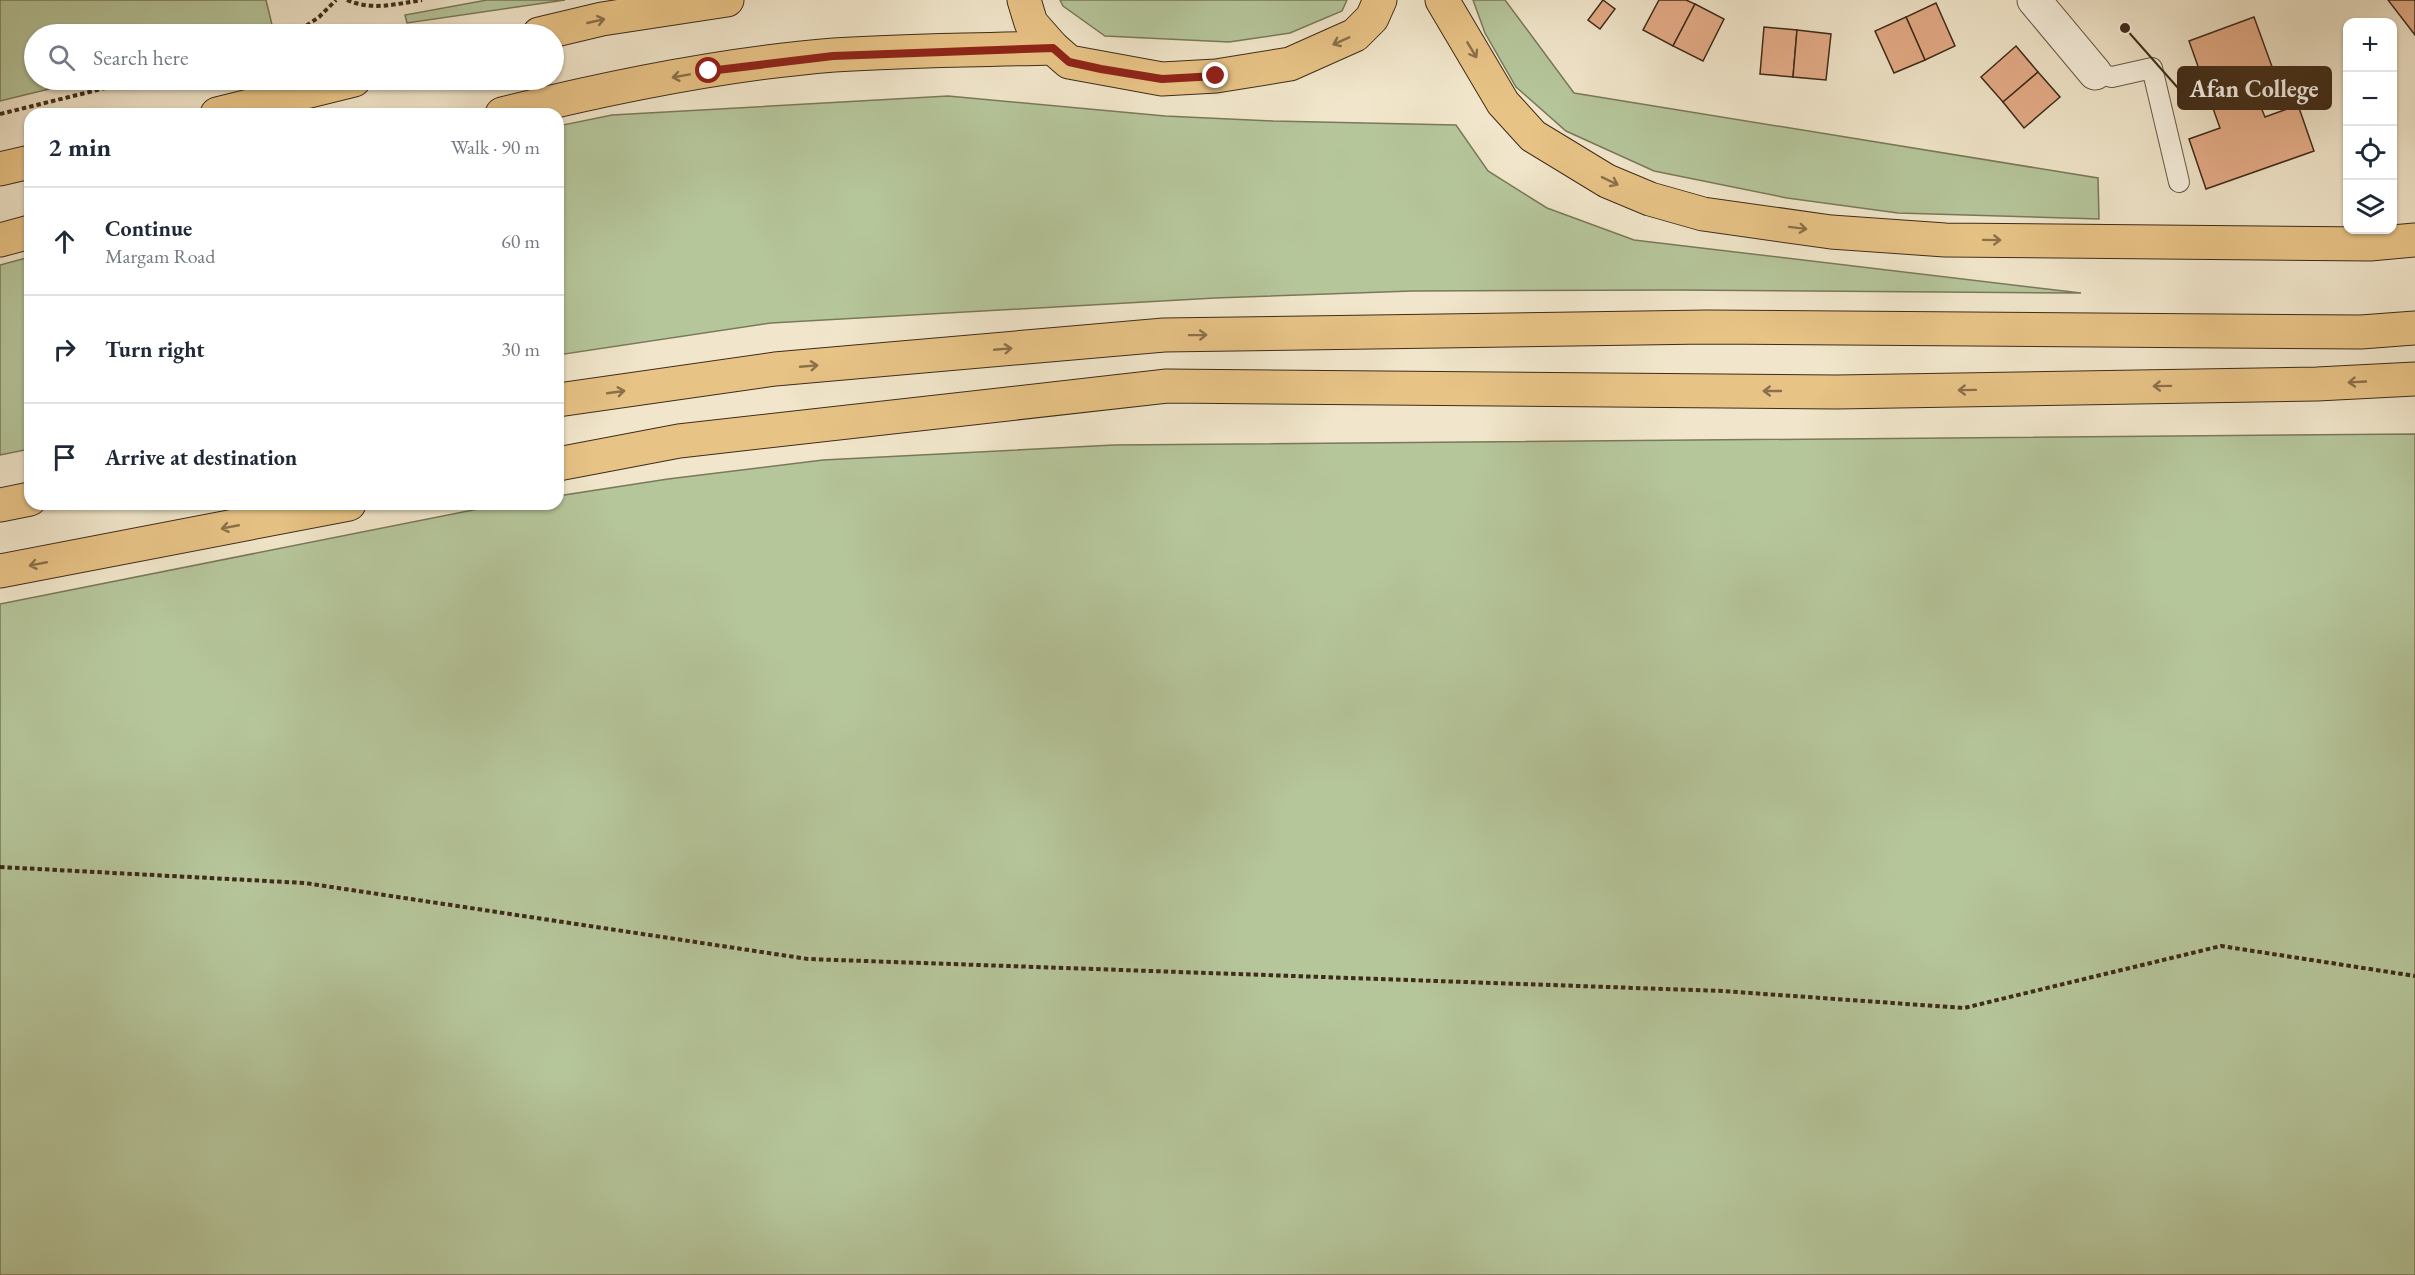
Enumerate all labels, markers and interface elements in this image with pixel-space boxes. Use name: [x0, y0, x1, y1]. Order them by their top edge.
one-way arrow: [586, 14, 605, 26]
map controls: [2343, 18, 2397, 234]
button: +: [2343, 18, 2397, 72]
search box: [24, 24, 564, 90]
one-way arrow: [1333, 36, 1351, 47]
icon: search: [45, 41, 78, 74]
one-way arrow: [1466, 41, 1478, 58]
text: Search here: [93, 43, 188, 72]
route start: [695, 57, 721, 83]
route end: [1202, 62, 1228, 88]
callout: Afan College: [2178, 67, 2331, 109]
one-way arrow: [671, 71, 691, 82]
button: −: [2343, 72, 2397, 126]
text: Afan College: [2188, 73, 2319, 105]
button: locate: [2343, 126, 2397, 180]
text: 2 min: [48, 130, 111, 164]
text: Walk · 90 m: [451, 134, 540, 160]
one-way arrow: [1600, 176, 1618, 188]
button: layers: [2343, 180, 2397, 234]
text: Continue: [105, 214, 192, 243]
one-way arrow: [1787, 222, 1807, 233]
icon: ahead: [48, 225, 81, 258]
text: 60 m: [501, 228, 540, 254]
one-way arrow: [1982, 235, 2002, 246]
text: Margam Road: [105, 243, 215, 269]
one-way arrow: [1187, 329, 1207, 341]
icon: right: [48, 333, 81, 366]
text: Turn right: [105, 335, 204, 364]
text: 30 m: [501, 336, 540, 362]
one-way arrow: [993, 343, 1013, 354]
one-way arrow: [799, 360, 819, 371]
one-way arrow: [2347, 377, 2367, 388]
one-way arrow: [2152, 381, 2172, 392]
one-way arrow: [1957, 384, 1977, 395]
one-way arrow: [1762, 385, 1782, 397]
one-way arrow: [606, 386, 625, 397]
icon: arrive: [48, 441, 81, 474]
text: Arrive at destination: [105, 443, 297, 472]
one-way arrow: [220, 522, 240, 533]
one-way arrow: [29, 559, 49, 570]

